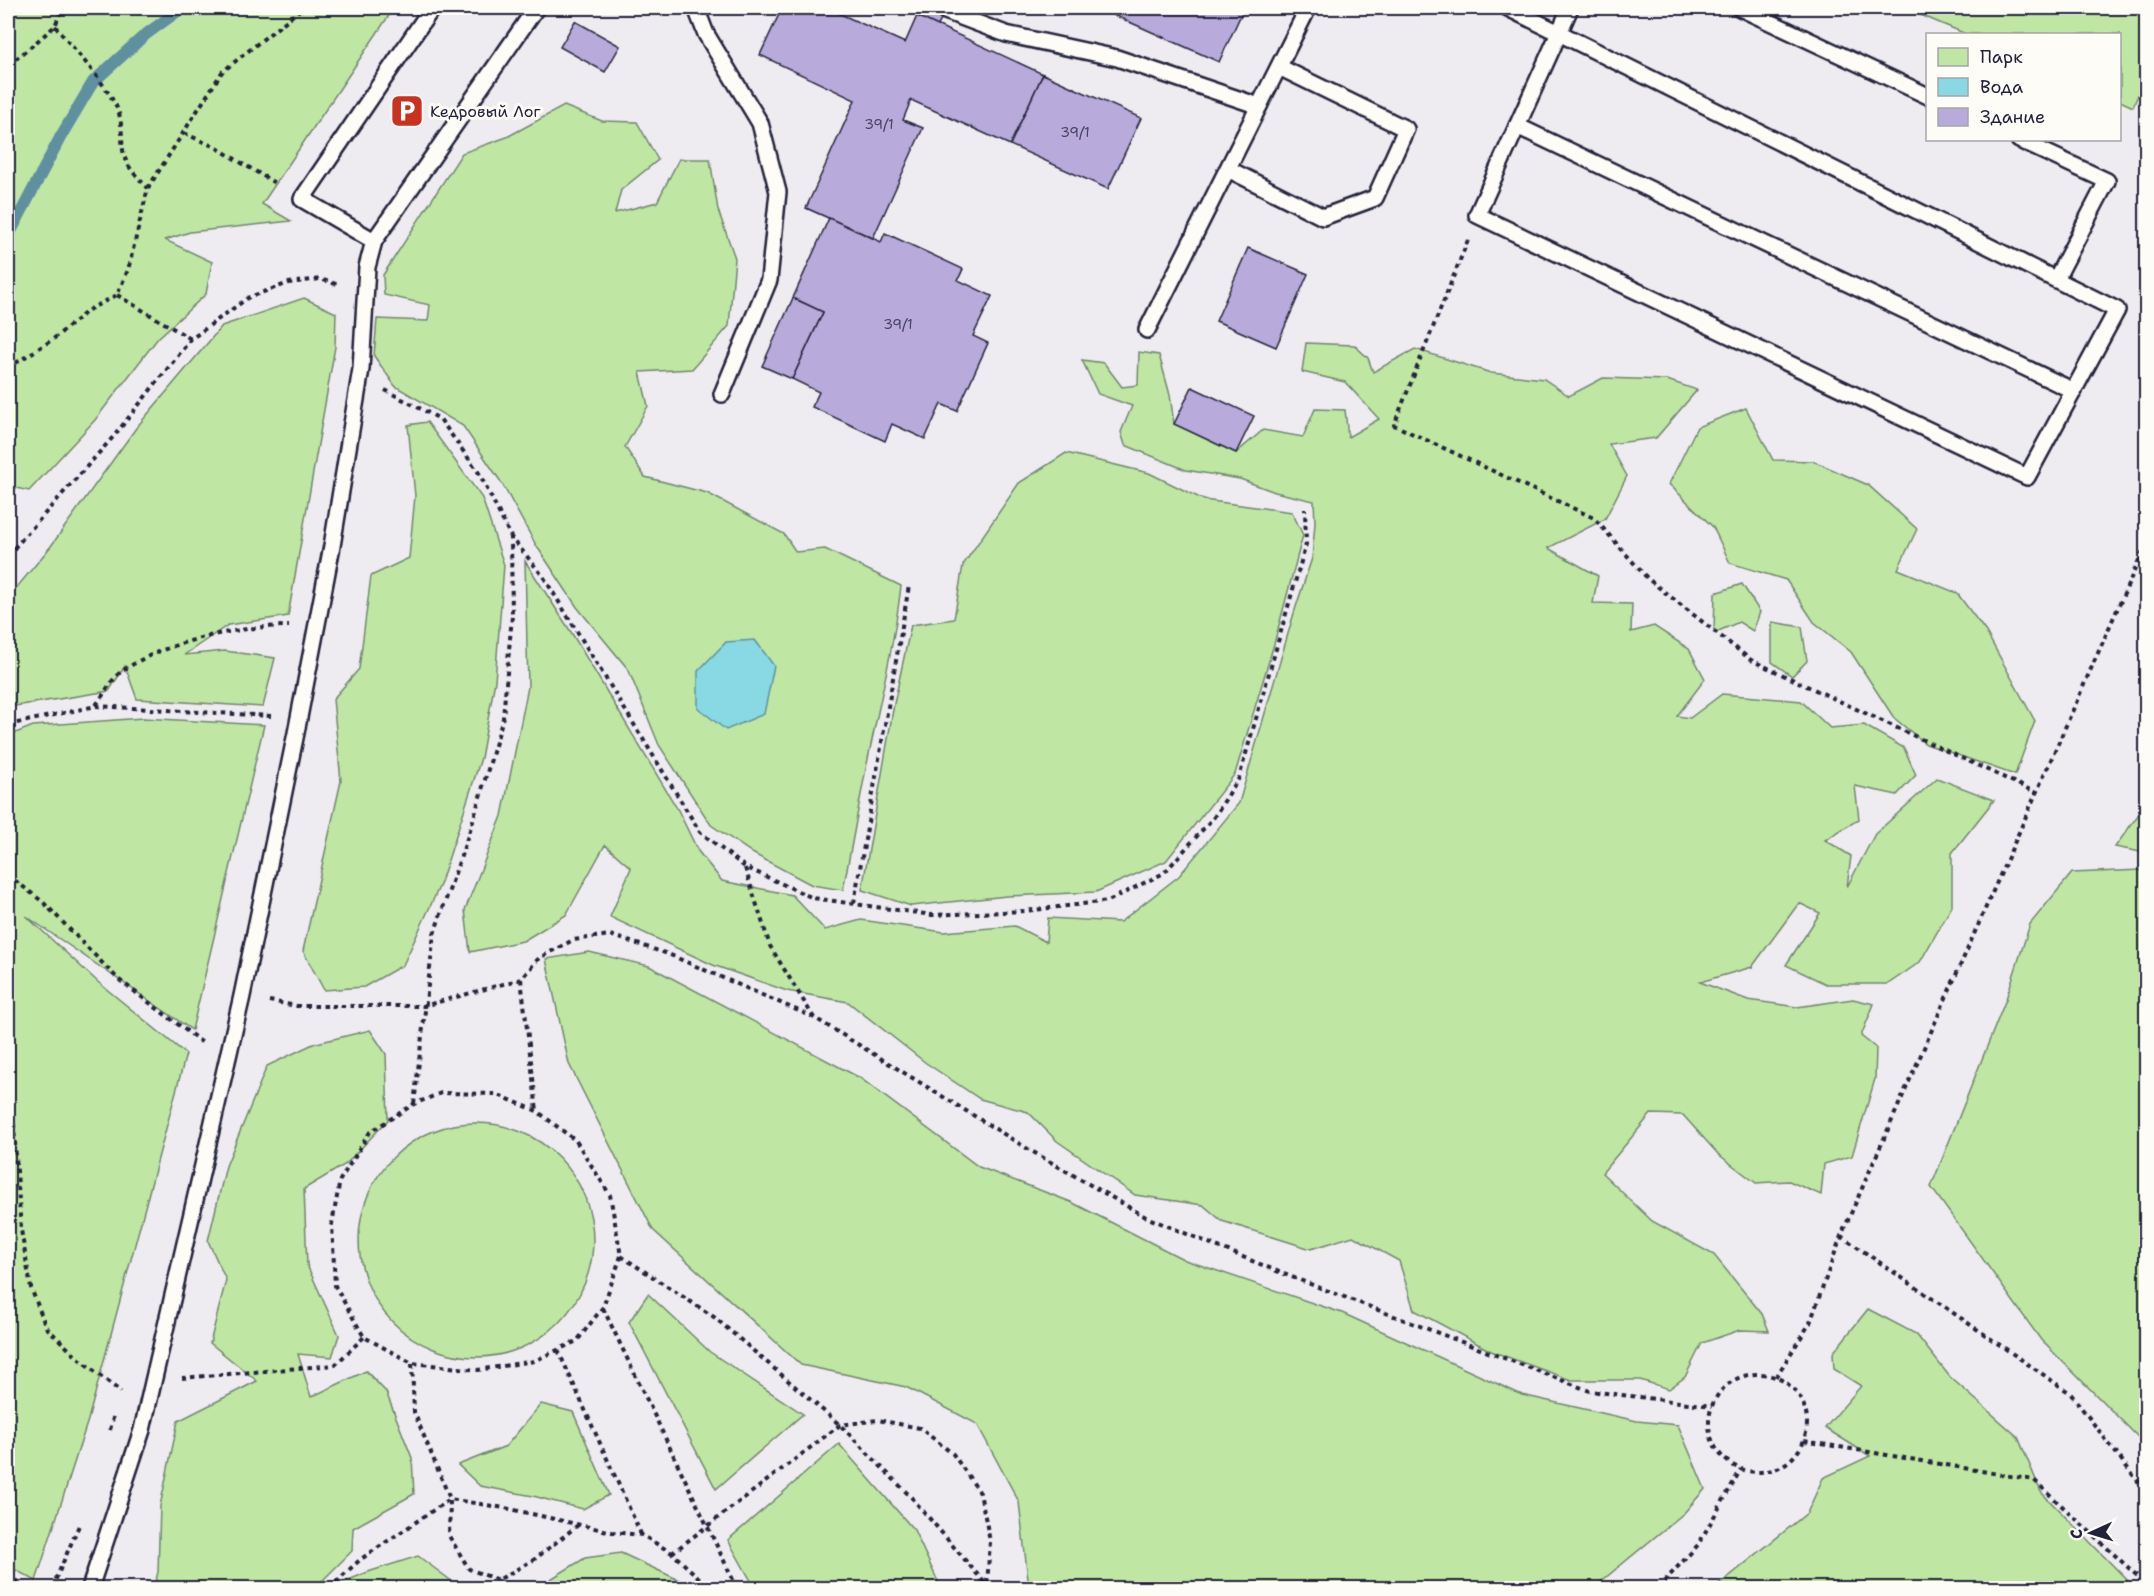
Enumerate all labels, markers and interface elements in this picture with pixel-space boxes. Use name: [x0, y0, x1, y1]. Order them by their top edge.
legend: [1926, 33, 2121, 141]
text: Парк: [1980, 45, 2023, 69]
text: Вода: [1980, 75, 2023, 99]
parking icon: Кедровый Лог: [389, 93, 425, 129]
place label: Кедровый Лог: [430, 101, 542, 122]
text: Здание: [1980, 105, 2045, 129]
house number: 39/1: [864, 115, 894, 133]
house number: 39/1: [1060, 123, 1090, 141]
house number: 39/1: [883, 315, 913, 333]
north arrow: [2061, 1503, 2121, 1563]
text: С: [2066, 1528, 2087, 1540]

